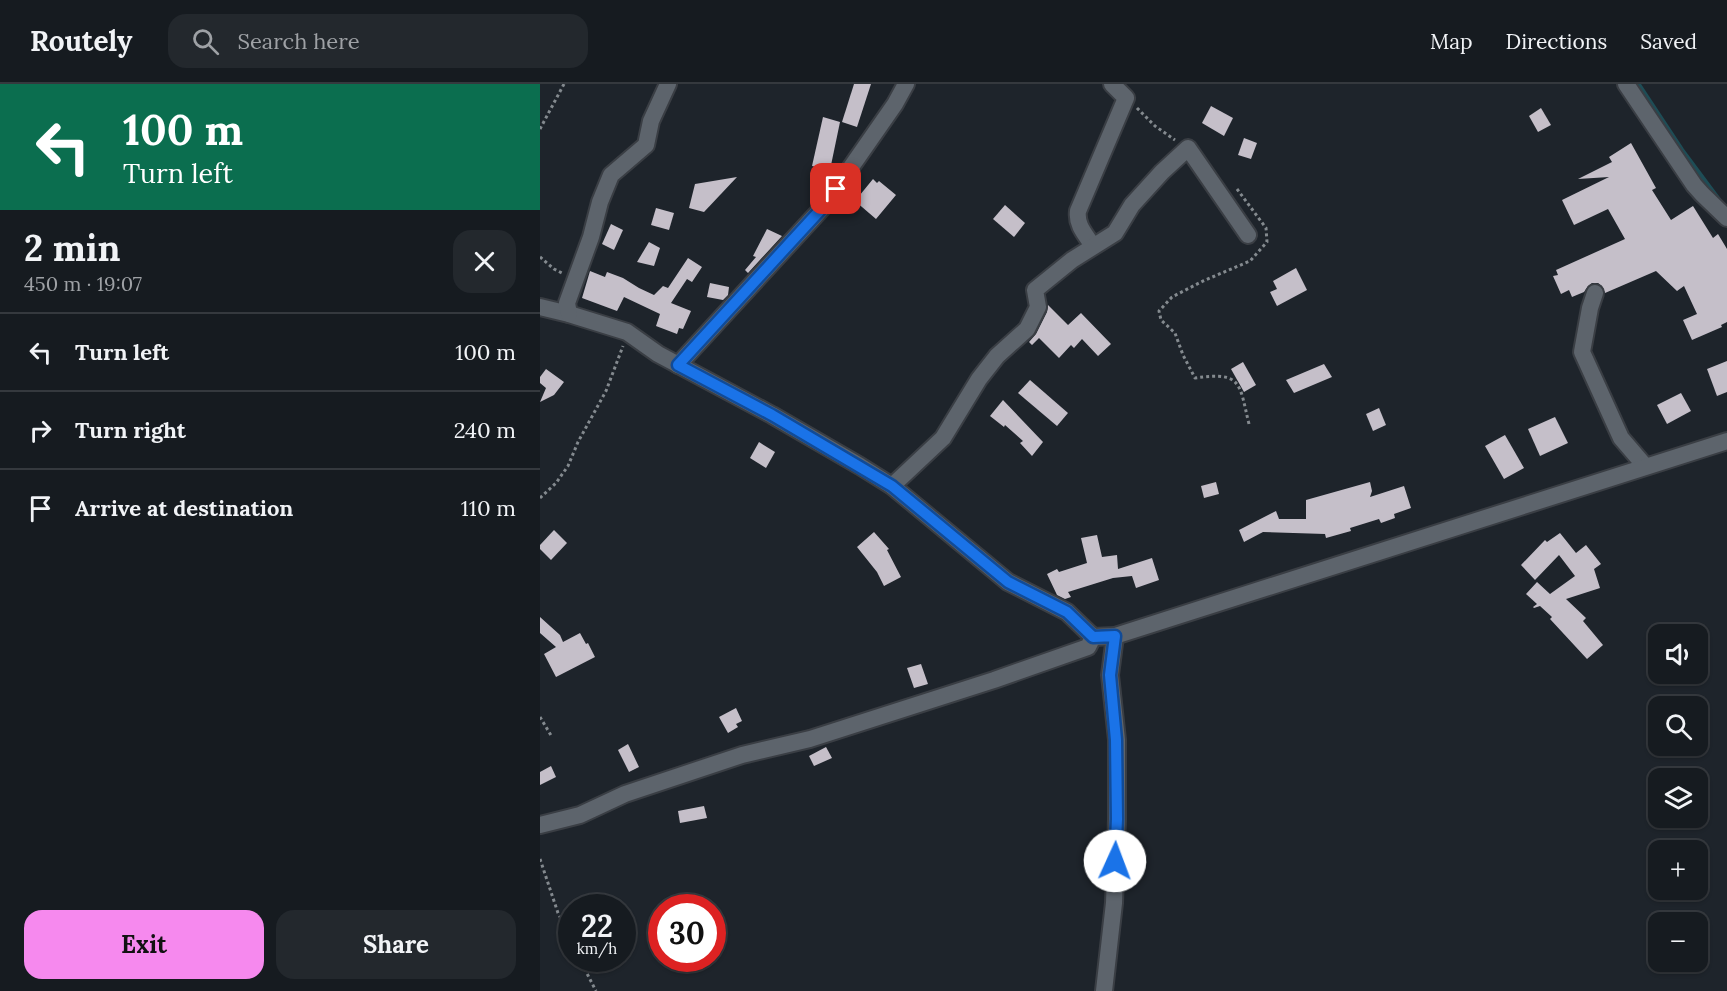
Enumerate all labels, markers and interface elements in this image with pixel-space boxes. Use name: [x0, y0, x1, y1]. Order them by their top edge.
search box: [168, 14, 588, 68]
text: Routely: [30, 23, 132, 59]
icon: search: [189, 25, 222, 58]
text: Search here: [237, 27, 360, 55]
text: Map: [1430, 28, 1473, 55]
text: Directions: [1506, 28, 1607, 55]
text: Saved: [1640, 28, 1697, 55]
text: 100 m: [123, 103, 243, 157]
icon: left: [24, 108, 102, 186]
text: Turn left: [123, 156, 233, 190]
pin: [810, 163, 861, 214]
icon: arrive: [819, 172, 852, 205]
text: 2 min: [24, 225, 121, 271]
button: close: [453, 230, 516, 293]
text: 450 m · 19:07: [24, 271, 142, 296]
icon: left: [24, 336, 57, 369]
text: Turn left: [75, 338, 169, 366]
text: 100 m: [455, 338, 516, 366]
icon: right: [24, 414, 57, 447]
text: Turn right: [75, 416, 186, 444]
text: 240 m: [454, 416, 516, 444]
icon: arrive: [24, 492, 57, 525]
text: Arrive at destination: [75, 494, 293, 522]
text: 110 m: [461, 494, 516, 522]
map controls: [1648, 624, 1708, 972]
button: sound: [1648, 624, 1708, 684]
button: search: [1648, 696, 1708, 756]
button: layers: [1648, 768, 1708, 828]
position arrow: [1083, 829, 1147, 893]
button: +: [1648, 840, 1708, 900]
speed limit sign: 30: [648, 894, 726, 972]
text: 22: [581, 907, 613, 945]
button: Exit: [24, 910, 264, 979]
button: Share: [276, 910, 516, 979]
button: −: [1648, 912, 1708, 972]
text: km/h: [577, 939, 617, 958]

